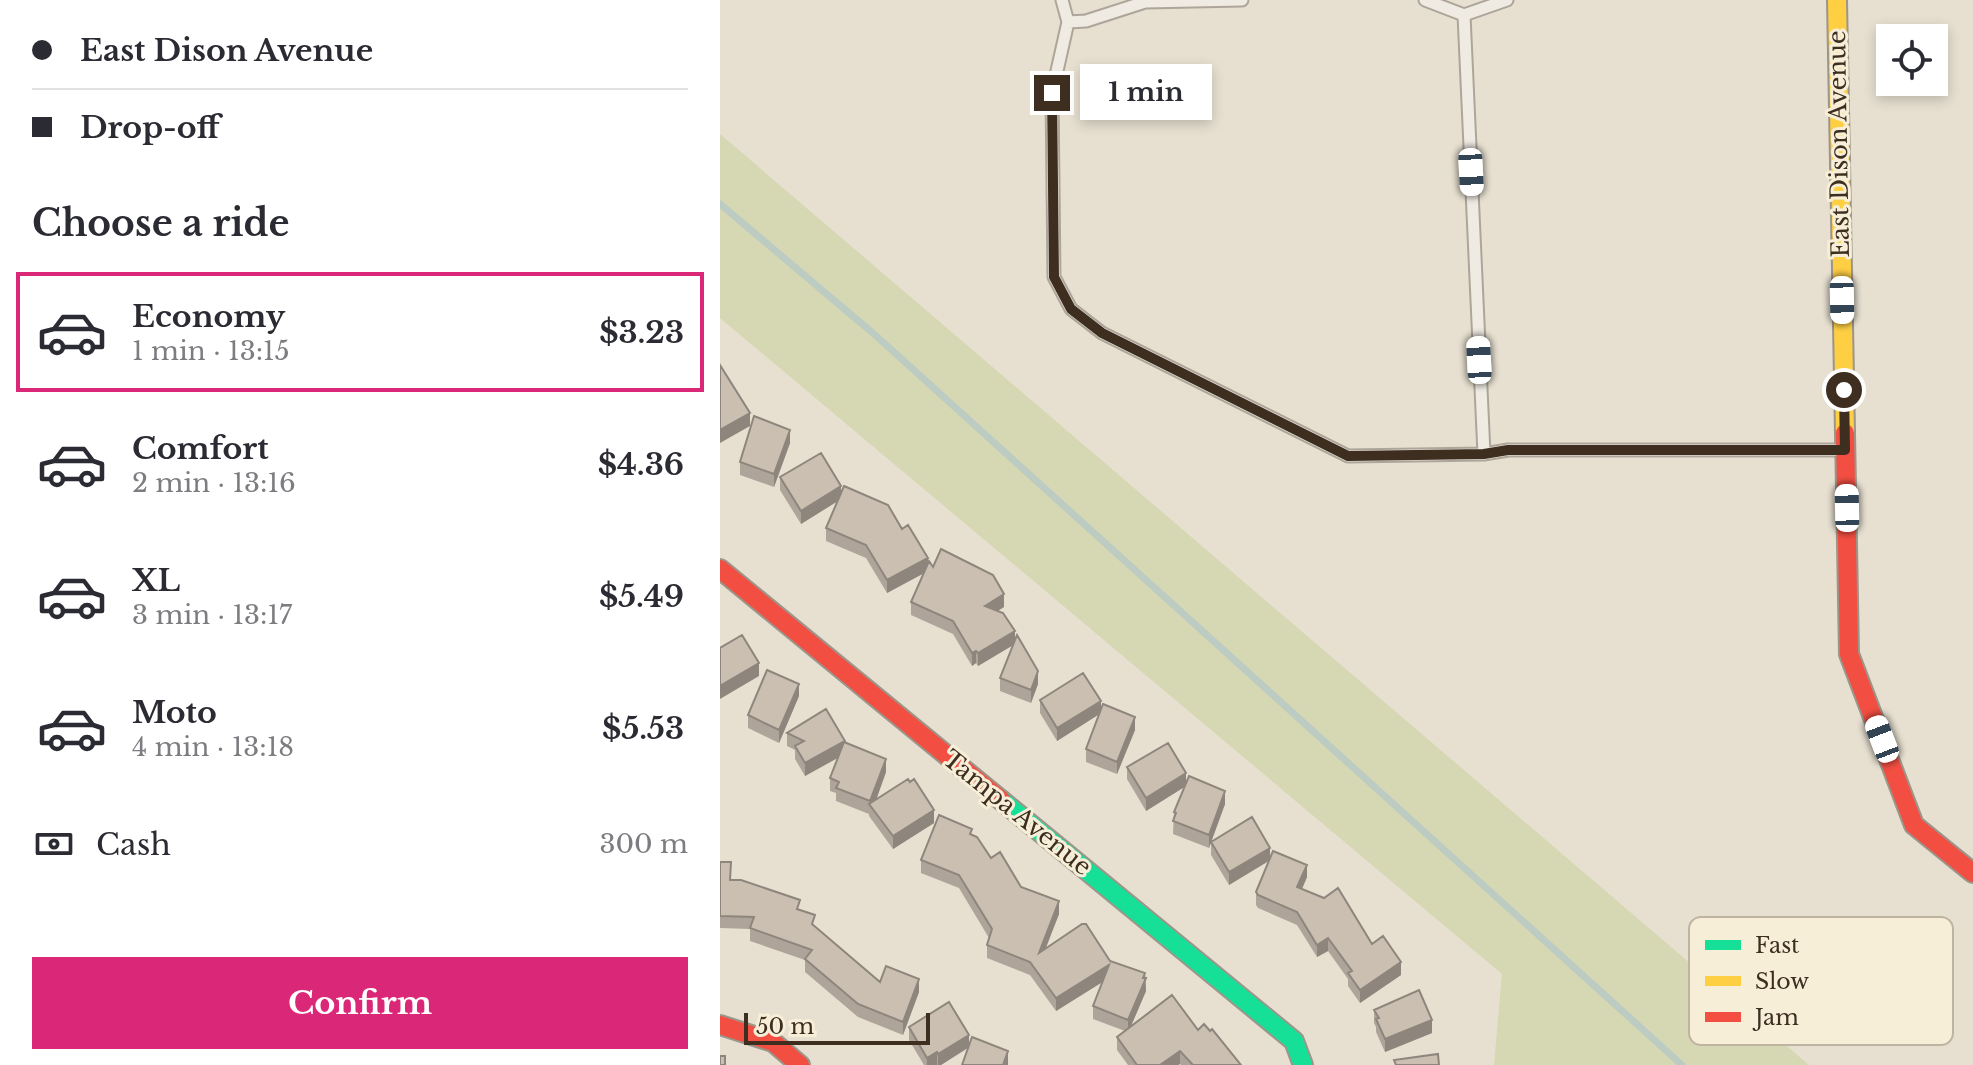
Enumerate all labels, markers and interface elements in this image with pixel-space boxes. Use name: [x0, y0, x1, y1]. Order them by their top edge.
map controls: [1876, 24, 1948, 96]
button: locate: [1876, 24, 1948, 96]
street label: East Dison Avenue: [1822, 30, 1855, 258]
text: East Dison Avenue: [80, 32, 373, 69]
callout: 1 min: [1080, 65, 1212, 121]
route end: [1034, 75, 1070, 111]
text: 1 min: [1108, 76, 1184, 108]
text: Drop-off: [80, 109, 220, 146]
car: [1458, 147, 1484, 197]
text: Choose a ride: [32, 201, 289, 246]
car: [1830, 276, 1854, 324]
icon: car: [36, 296, 108, 368]
text: Economy: [132, 298, 285, 335]
text: $3.23: [599, 314, 684, 351]
text: 1 min · 13:15: [132, 335, 289, 367]
car: [1466, 335, 1492, 385]
route start: [1826, 372, 1862, 408]
icon: car: [36, 428, 108, 500]
text: Comfort: [132, 430, 269, 467]
text: $4.36: [598, 446, 684, 483]
text: 2 min · 13:16: [132, 467, 296, 499]
car: [1835, 484, 1859, 532]
icon: car: [36, 560, 108, 632]
text: XL: [132, 562, 180, 599]
text: $5.49: [599, 578, 684, 615]
text: 3 min · 13:17: [132, 599, 292, 631]
icon: car: [36, 692, 108, 764]
text: Moto: [132, 694, 217, 731]
text: $5.53: [602, 710, 684, 747]
car: [1862, 712, 1902, 766]
text: 4 min · 13:18: [132, 731, 294, 763]
street label: Tampa Avenue: [937, 744, 1097, 881]
icon: cash: [32, 822, 76, 866]
text: Cash: [96, 826, 171, 863]
text: 300 m: [599, 828, 688, 860]
legend: [1689, 917, 1953, 1045]
text: Fast: [1755, 932, 1800, 959]
button: Confirm: [32, 957, 688, 1049]
text: Slow: [1755, 968, 1809, 995]
text: Jam: [1752, 1004, 1799, 1031]
scale bar: [744, 1009, 930, 1045]
text: 50 m: [756, 1013, 814, 1040]

